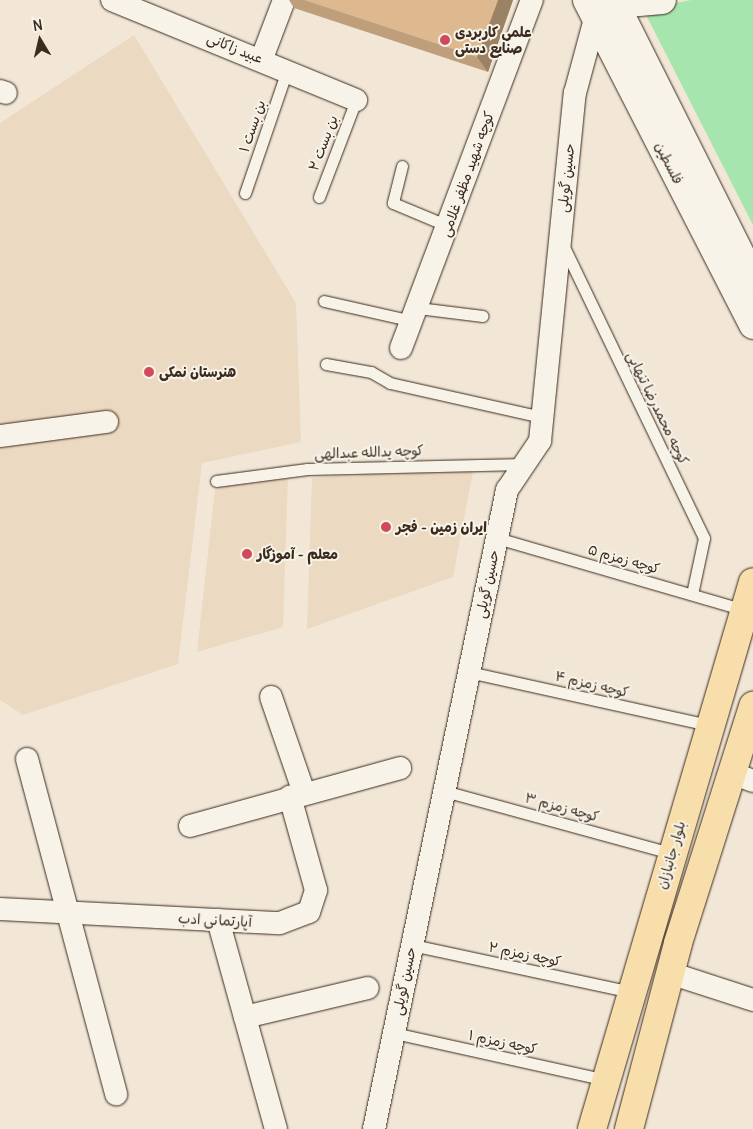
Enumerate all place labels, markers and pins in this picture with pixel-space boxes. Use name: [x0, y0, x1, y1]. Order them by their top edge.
place label: علمی کاربردی صنایع دستی: [455, 24, 532, 56]
marker: علمی کاربردی صنایع دستی: [439, 34, 451, 46]
place label: هنرستان نمکی: [159, 364, 236, 380]
marker: هنرستان نمکی: [143, 366, 155, 378]
place label: ایران زمین - فجر: [396, 519, 487, 535]
marker: ایران زمین - فجر: [380, 521, 392, 533]
place label: معلم - آموزگار: [257, 546, 338, 562]
marker: معلم - آموزگار: [241, 548, 253, 560]

